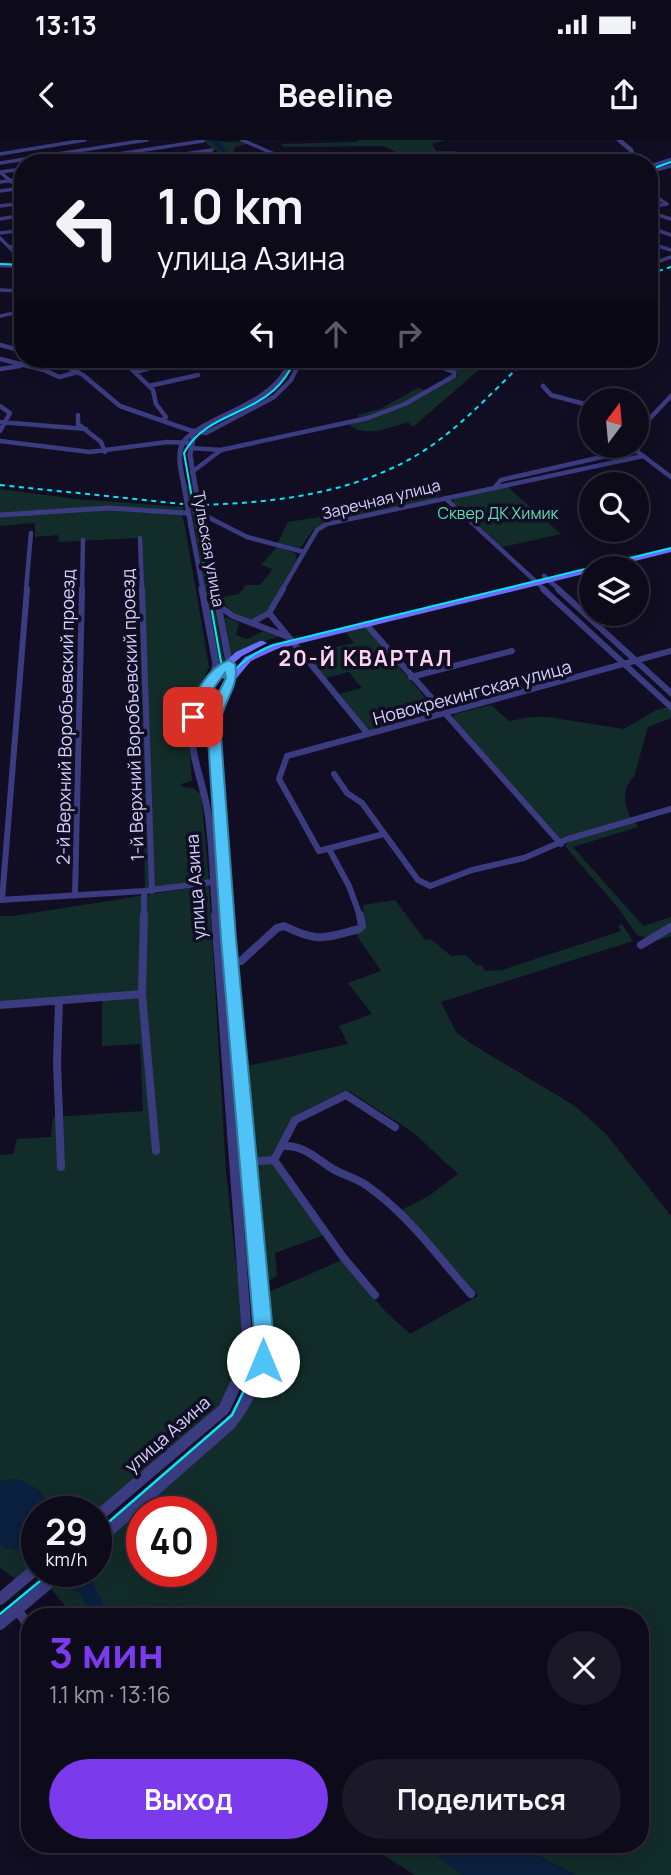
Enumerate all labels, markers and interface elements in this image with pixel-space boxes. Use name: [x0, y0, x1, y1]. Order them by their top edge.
text: 13:13: [35, 7, 97, 43]
text: Beeline: [278, 73, 393, 117]
icon: back: [28, 76, 66, 114]
icon: share: [605, 76, 643, 114]
text: 1.0 km: [157, 172, 304, 239]
icon: left: [42, 182, 133, 273]
text: улица Азина: [157, 236, 345, 280]
icon: left: [244, 315, 282, 353]
icon: ahead: [317, 315, 355, 353]
icon: right: [390, 315, 428, 353]
north arrow: [579, 388, 649, 458]
map controls: [579, 388, 649, 626]
button: search: [579, 472, 649, 542]
street label: Заречная улица: [319, 474, 443, 524]
street label: Тульская улица: [188, 489, 230, 609]
park label: Сквер ДК Химик: [437, 502, 560, 524]
button: layers: [579, 556, 649, 626]
street label: 1-й Верхний Воробъевский проезд: [115, 568, 149, 862]
street label: 2-й Верхний Воробъевский проезд: [50, 569, 80, 865]
district label: 20-Й КВАРТАЛ: [279, 644, 453, 672]
street label: Новокрекингская улица: [370, 654, 574, 730]
pin: [163, 687, 223, 747]
icon: arrive: [174, 698, 212, 736]
street label: улица Азина: [179, 833, 211, 941]
position arrow: [226, 1324, 300, 1398]
street label: улица Азина: [119, 1390, 215, 1478]
speed limit sign: 40: [126, 1496, 217, 1587]
text: 29: [45, 1508, 88, 1556]
text: km/h: [46, 1547, 87, 1571]
text: 3 мин: [49, 1623, 164, 1681]
button: close: [547, 1631, 621, 1705]
text: 1.1 km · 13:16: [49, 1678, 171, 1710]
button: Выход: [49, 1759, 328, 1839]
button: Поделиться: [342, 1759, 621, 1839]

